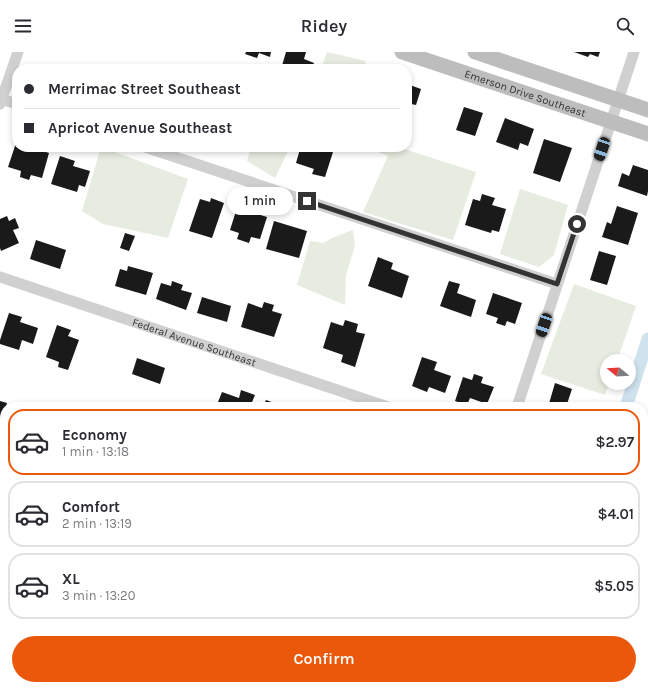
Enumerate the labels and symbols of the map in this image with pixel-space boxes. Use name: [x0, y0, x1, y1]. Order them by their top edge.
street label: Emerson Drive Southeast: [463, 67, 588, 119]
car: [593, 136, 611, 162]
callout: 1 min: [227, 187, 293, 215]
route end: [298, 192, 316, 210]
route start: [568, 215, 586, 233]
car: [535, 312, 553, 338]
street label: Federal Avenue Southeast: [131, 315, 258, 369]
north arrow: [600, 354, 636, 390]

